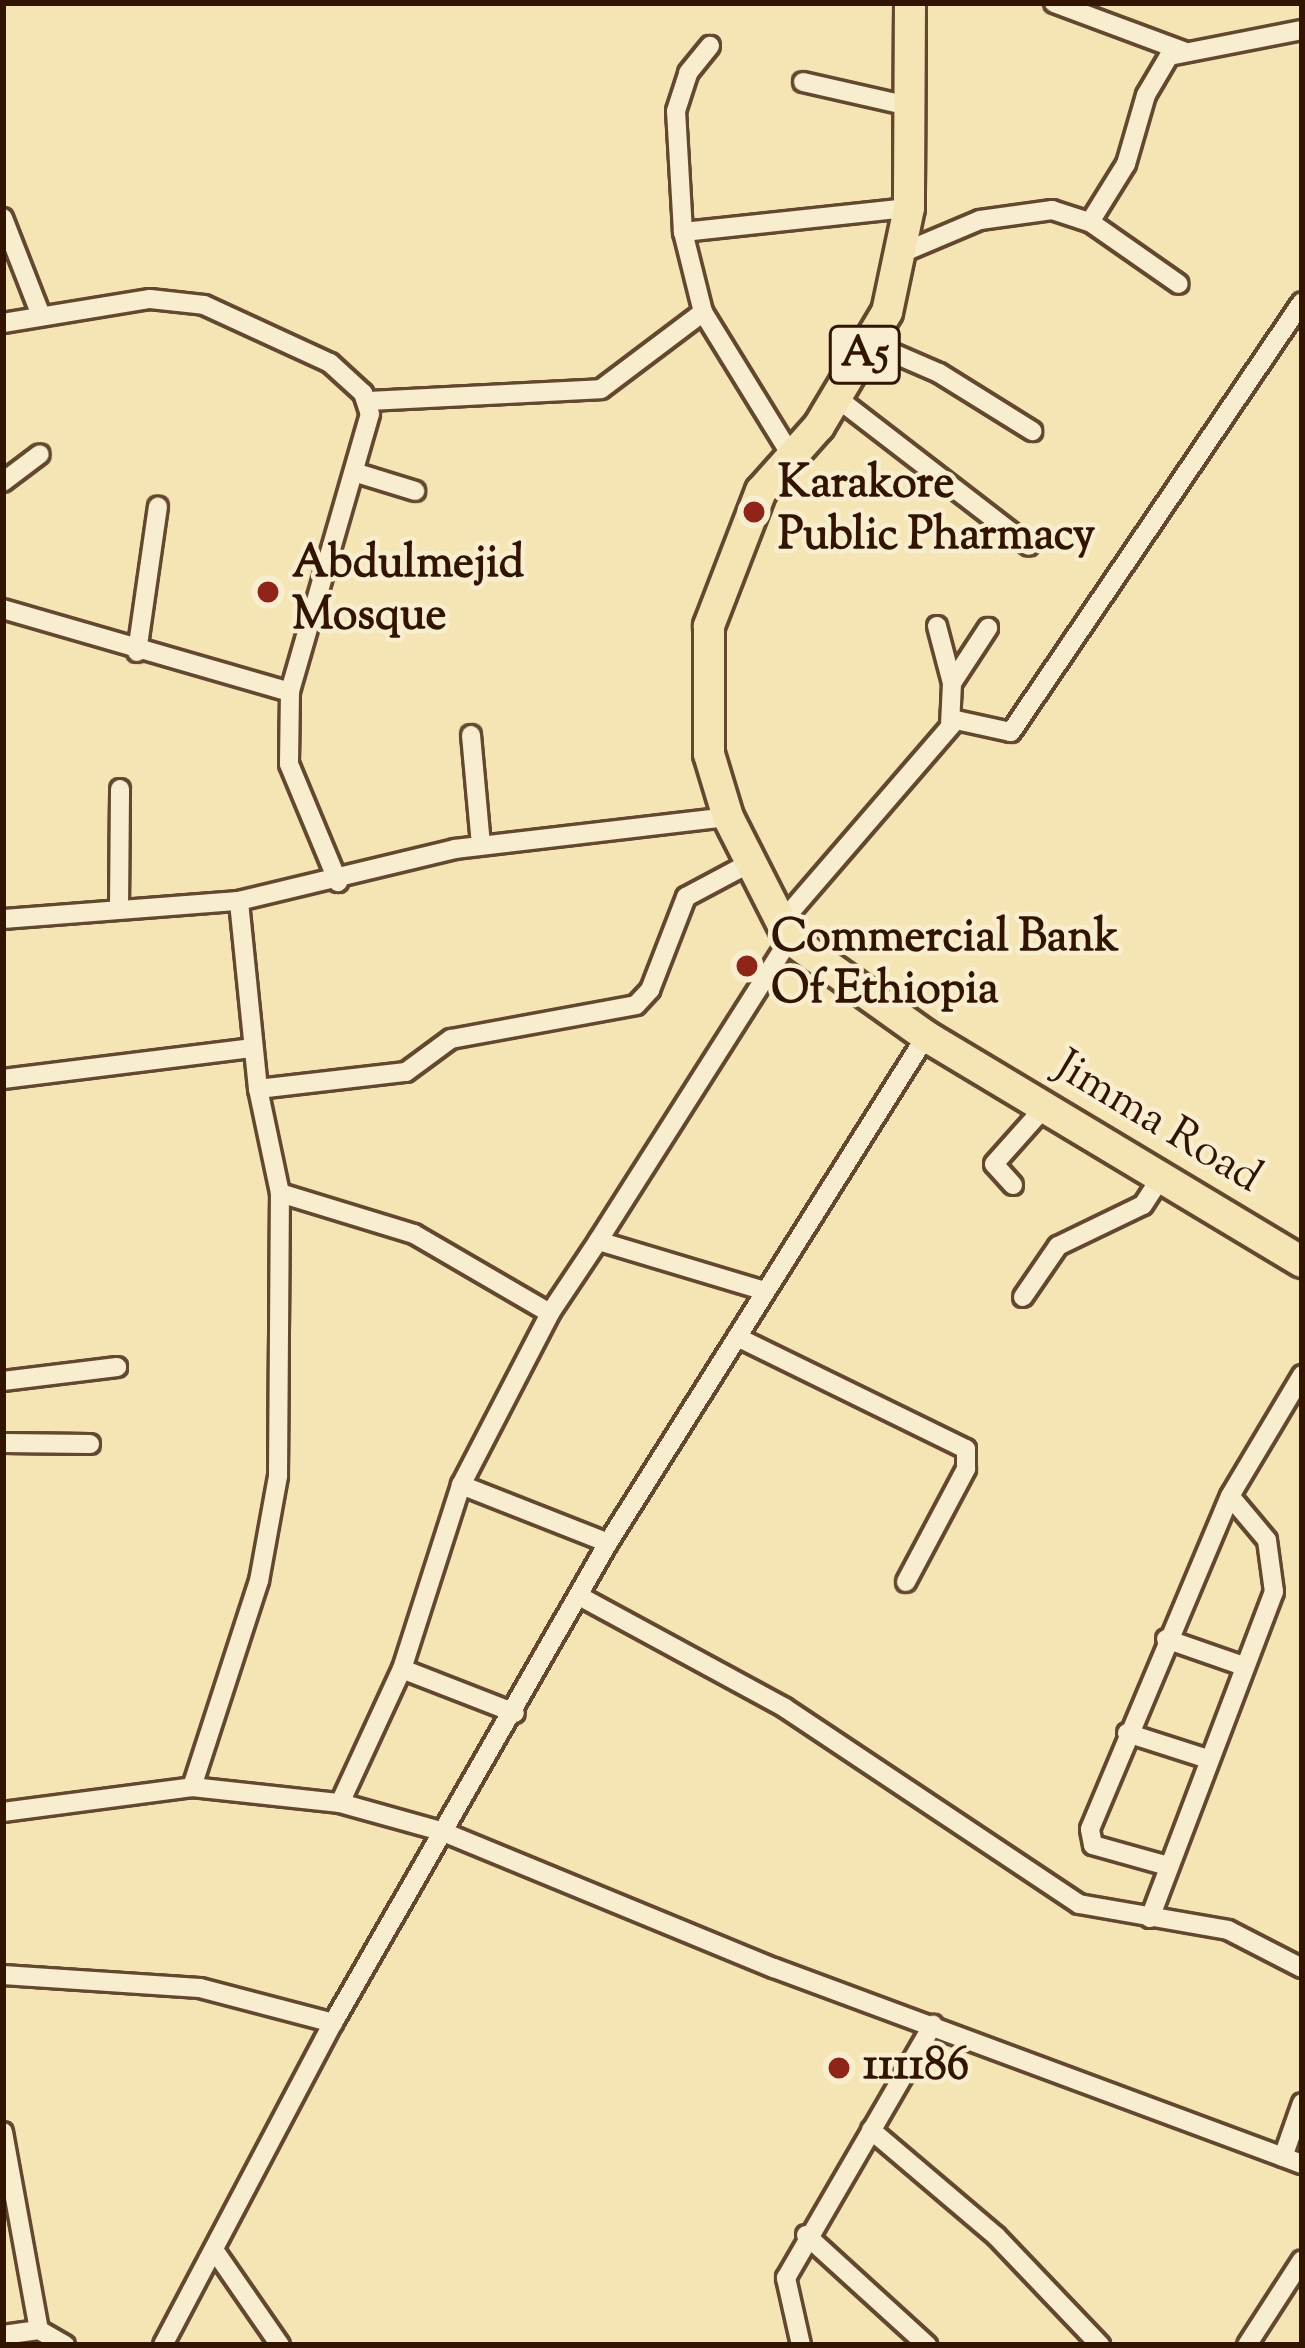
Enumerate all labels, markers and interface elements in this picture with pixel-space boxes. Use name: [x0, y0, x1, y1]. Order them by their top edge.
road number: A5: [826, 319, 904, 391]
place label: Karakore Public Pharmacy: [778, 459, 1095, 565]
marker: Karakore Public Pharmacy: [741, 499, 767, 525]
place label: Abdulmejid Mosque: [292, 539, 524, 645]
marker: Abdulmejid Mosque: [255, 579, 281, 605]
place label: Commercial Bank Of Ethiopia: [771, 913, 1119, 1019]
marker: Commercial Bank Of Ethiopia: [734, 953, 760, 979]
street label: Jimma Road: [1044, 1041, 1270, 1207]
place label: 111186: [863, 2041, 969, 2095]
marker: 111186: [826, 2055, 852, 2081]

